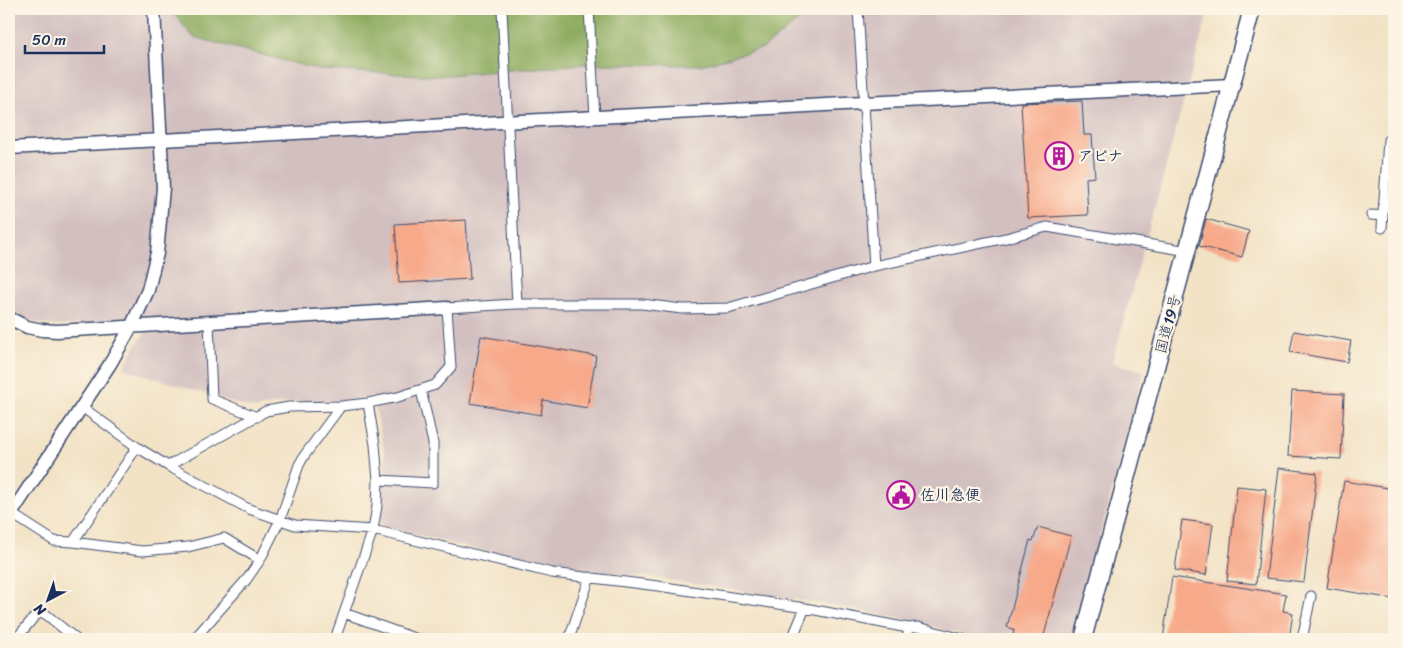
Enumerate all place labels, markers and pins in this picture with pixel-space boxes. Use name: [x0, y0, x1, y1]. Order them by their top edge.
building icon: アピナ: [1044, 141, 1074, 171]
place label: アピナ: [1078, 143, 1123, 169]
public building icon: 佐川急便: [886, 480, 916, 510]
place label: 佐川急便: [920, 482, 981, 508]

